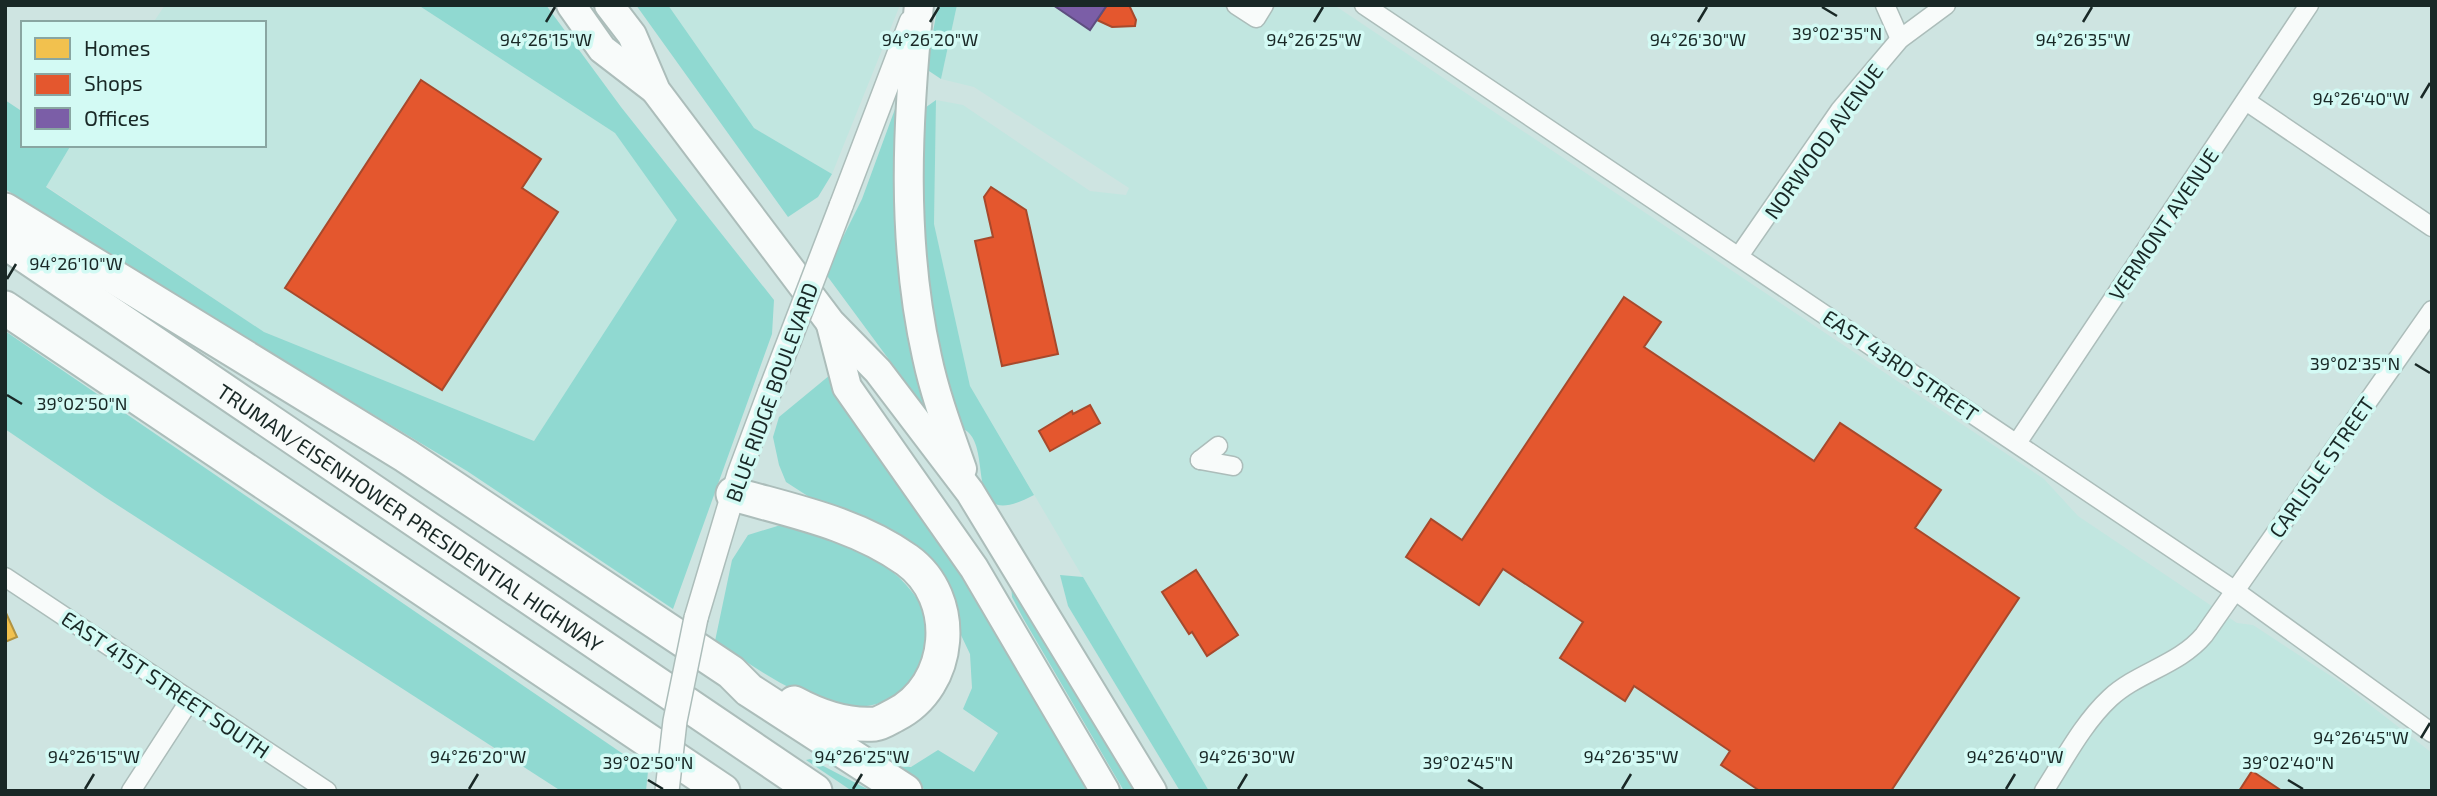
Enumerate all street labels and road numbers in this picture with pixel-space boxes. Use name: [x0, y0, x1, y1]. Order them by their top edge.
street label: NORWOOD AVENUE: [1758, 59, 1888, 223]
street label: VERMONT AVENUE: [2103, 143, 2223, 305]
street label: BLUE RIDGE BOULEVARD: [720, 279, 822, 505]
street label: EAST 43RD STREET: [1819, 304, 1983, 426]
street label: TRUMAN/EISENHOWER PRESIDENTIAL HIGHWAY: [213, 377, 608, 656]
street label: CARLISLE STREET: [2263, 392, 2379, 542]
street label: EAST 41ST STREET SOUTH: [57, 605, 275, 763]

